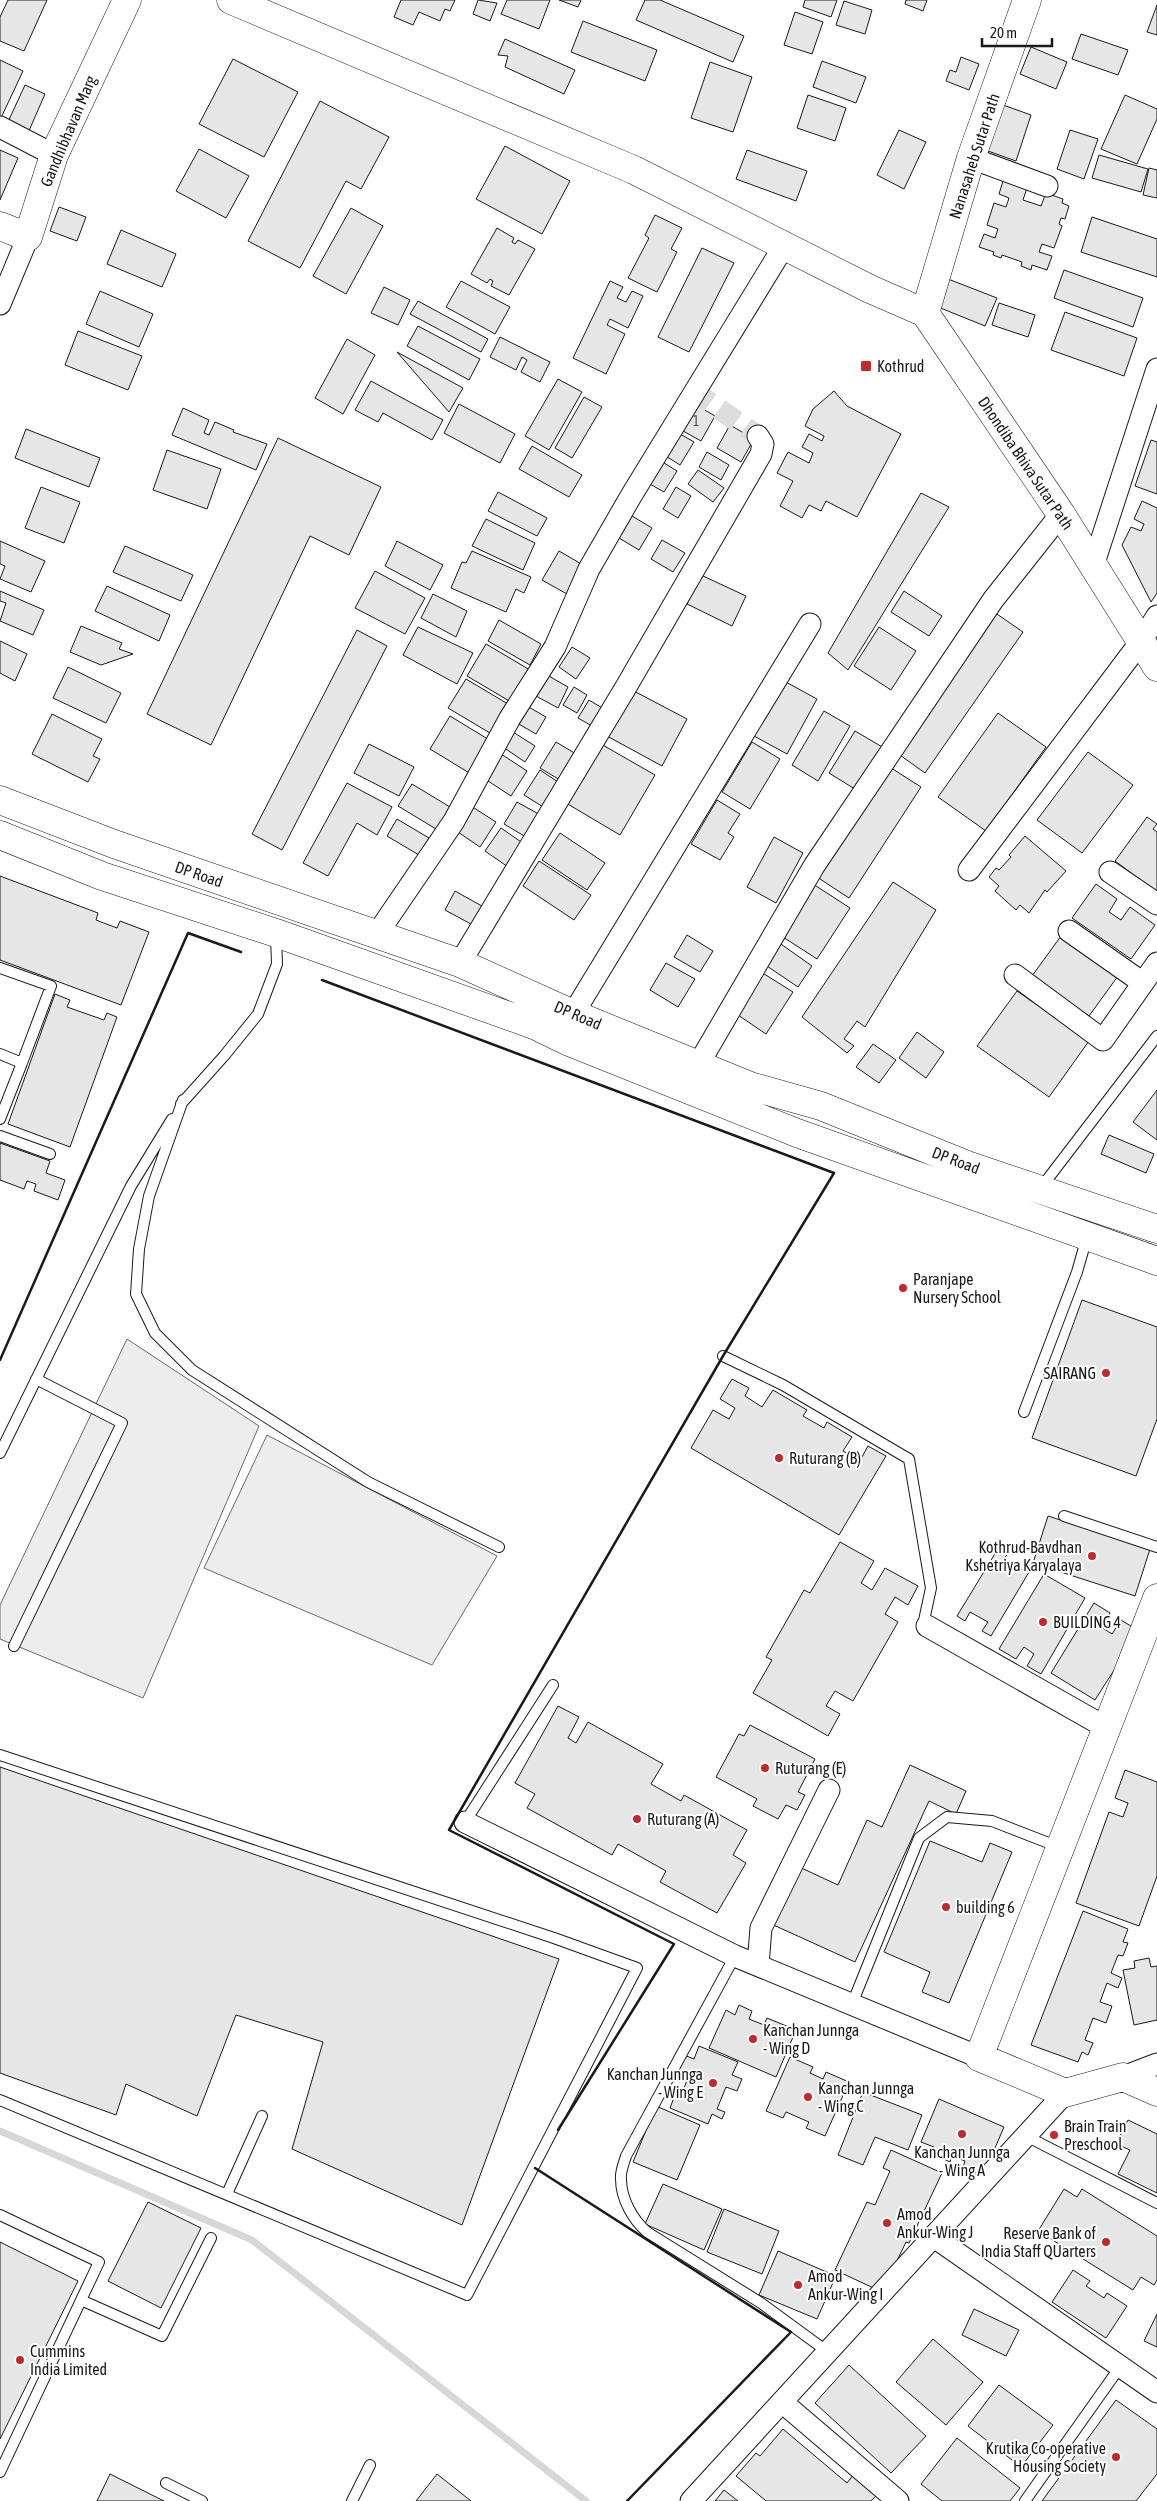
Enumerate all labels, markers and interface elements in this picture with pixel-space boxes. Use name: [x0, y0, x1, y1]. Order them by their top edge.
scale bar: [982, 15, 1052, 47]
text: 20 m: [990, 24, 1017, 41]
street label: Gandhibhavan Marg: [37, 73, 100, 189]
street label: Nanasaheb Sutar Path: [945, 91, 1003, 221]
place label: Kothrud: [877, 357, 924, 375]
marker: Kothrud: [859, 359, 873, 373]
street label: Dhondiba Bhiva Sutar Path: [975, 393, 1077, 533]
house number: 1: [693, 413, 699, 429]
street label: DP Road: [173, 857, 225, 891]
street label: DP Road: [552, 997, 604, 1033]
street label: DP Road: [930, 1143, 982, 1177]
place label: Paranjape Nursery School: [913, 1270, 1002, 1307]
marker: Paranjape Nursery School: [897, 1282, 909, 1294]
place label: SAIRANG: [1044, 1364, 1096, 1382]
marker: SAIRANG: [1100, 1367, 1112, 1379]
place label: Ruturang (B): [789, 1449, 861, 1468]
marker: Ruturang (B): [773, 1452, 785, 1464]
place label: Kothrud-Bavdhan Kshetriya Karyalaya: [965, 1538, 1082, 1575]
marker: Kothrud-Bavdhan Kshetriya Karyalaya: [1086, 1550, 1098, 1562]
place label: BUILDING 4: [1053, 1613, 1121, 1631]
marker: BUILDING 4: [1037, 1616, 1049, 1628]
place label: Ruturang (E): [775, 1759, 846, 1778]
marker: Ruturang (E): [759, 1762, 771, 1774]
place label: Ruturang (A): [647, 1810, 719, 1829]
marker: Ruturang (A): [631, 1813, 643, 1825]
place label: building 6: [956, 1898, 1015, 1917]
marker: building 6: [940, 1901, 952, 1913]
place label: Kanchan Junnga - Wing D: [763, 2021, 859, 2058]
marker: Kanchan Junnga - Wing D: [747, 2033, 759, 2045]
place label: Kanchan Junnga - Wing E: [607, 2065, 703, 2102]
marker: Kanchan Junnga - Wing E: [707, 2077, 719, 2089]
place label: Kanchan Junnga - Wing C: [818, 2079, 914, 2116]
marker: Kanchan Junnga - Wing C: [802, 2091, 814, 2103]
place label: Brain Train Preschool: [1064, 2117, 1126, 2153]
marker: Kanchan Junnga - Wing A: [956, 2128, 968, 2140]
marker: Brain Train Preschool: [1048, 2129, 1060, 2141]
place label: Kanchan Junnga - Wing A: [914, 2143, 1010, 2180]
place label: Amod Ankur-Wing J: [897, 2205, 973, 2242]
marker: Amod Ankur-Wing J: [881, 2217, 893, 2229]
place label: Reserve Bank of India Staff QUarters: [981, 2224, 1097, 2260]
marker: Reserve Bank of India Staff QUarters: [1100, 2236, 1112, 2248]
place label: Amod Ankur-Wing I: [808, 2267, 883, 2304]
marker: Amod Ankur-Wing I: [792, 2279, 804, 2291]
place label: Cummins India Limited: [30, 2342, 107, 2378]
marker: Cummins India Limited: [14, 2354, 26, 2366]
place label: Krutika Co-operative Housing Society: [986, 2439, 1106, 2476]
marker: Krutika Co-operative Housing Society: [1110, 2451, 1122, 2463]

